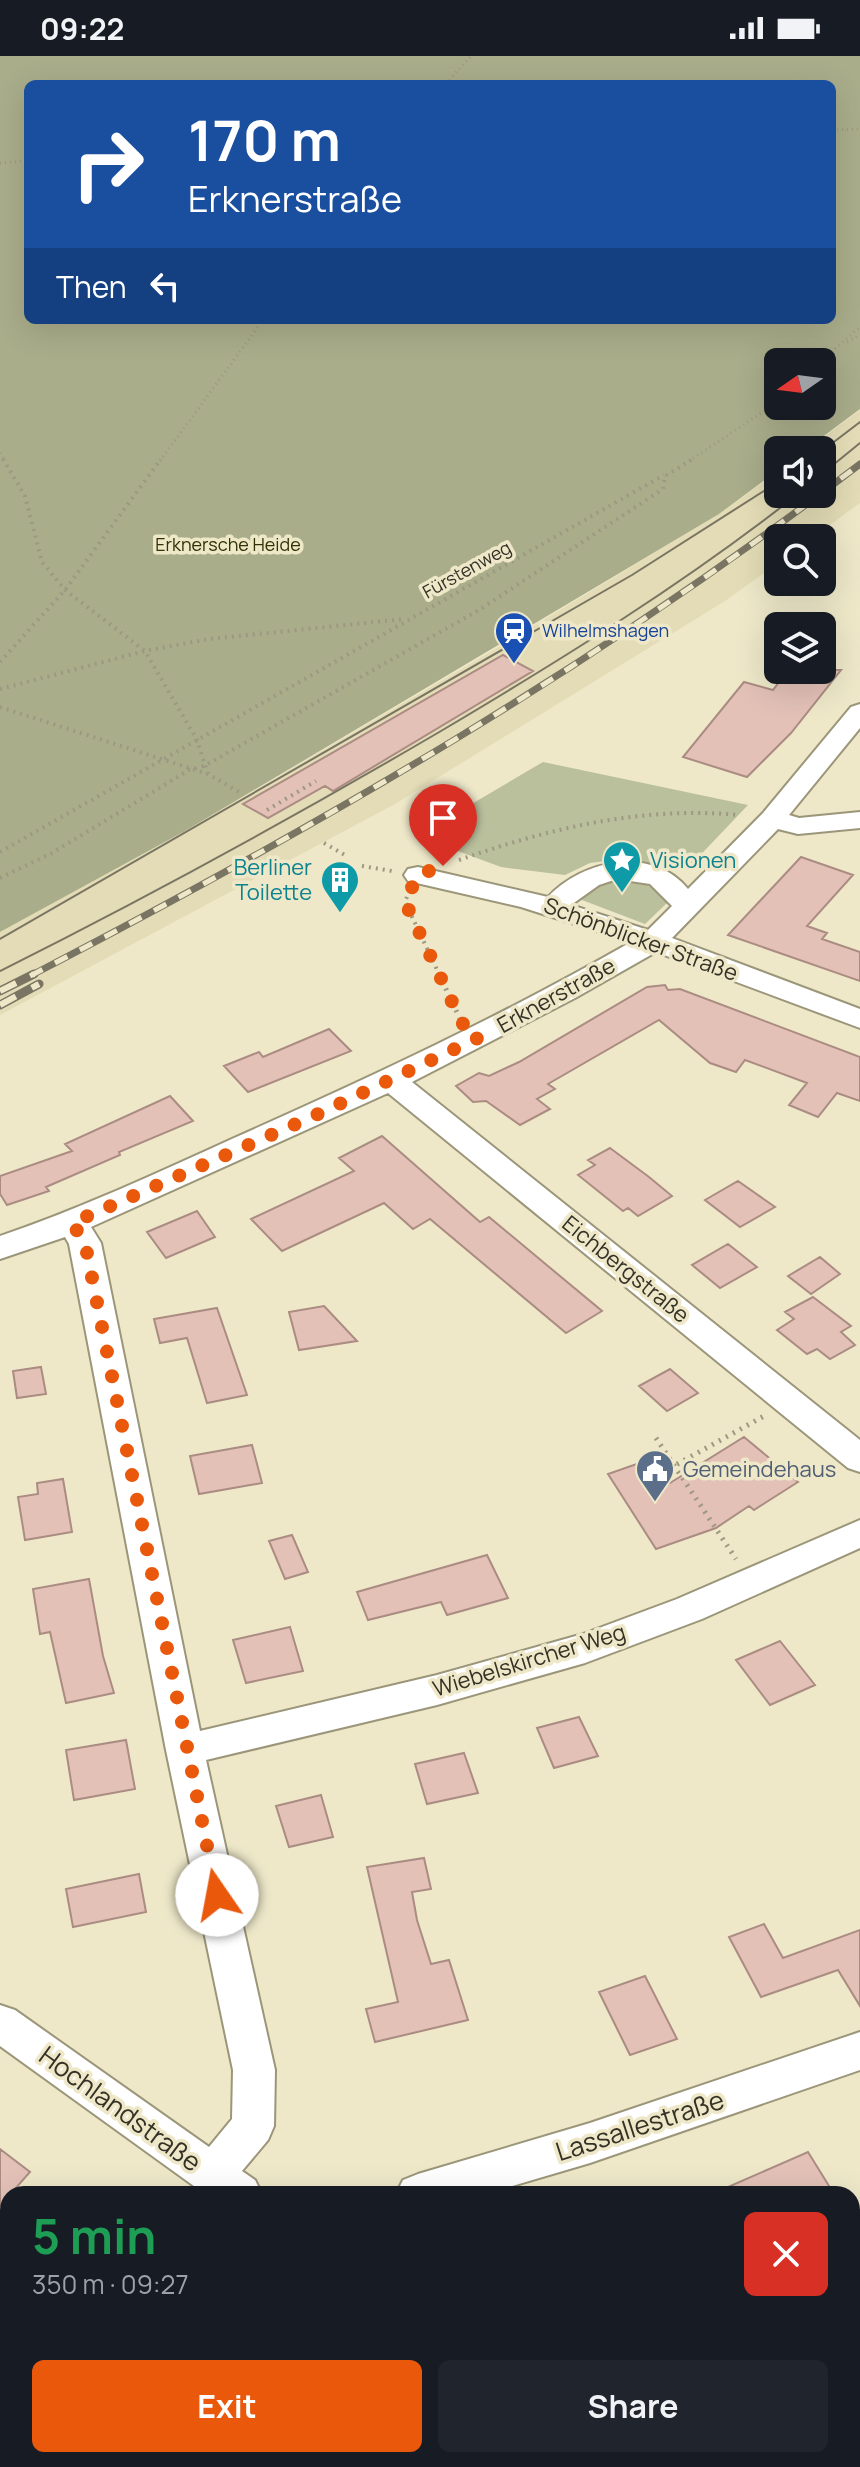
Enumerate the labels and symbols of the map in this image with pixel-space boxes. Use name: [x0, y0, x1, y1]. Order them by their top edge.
north arrow: [764, 348, 836, 420]
park label: Erknersche Heide: [155, 532, 301, 556]
street label: Fürstenweg: [418, 535, 515, 603]
station icon: Wilhelmshagen: [493, 610, 535, 665]
place label: Wilhelmshagen: [542, 618, 669, 642]
pin: [409, 784, 477, 866]
place icon: Visionen: [601, 839, 643, 894]
place label: Visionen: [650, 845, 736, 875]
place label: Berliner Toilette: [234, 852, 312, 907]
building icon: Berliner Toilette: [319, 859, 361, 914]
street label: Schönblicker Straße: [540, 890, 742, 988]
street label: Erknerstraße: [492, 950, 621, 1040]
street label: Eichbergstraße: [556, 1208, 696, 1330]
public building icon: Gemeindehaus: [634, 1448, 676, 1503]
place label: Gemeindehaus: [683, 1454, 836, 1484]
street label: Wiebelskircher Weg: [429, 1616, 629, 1704]
position arrow: [175, 1853, 259, 1937]
street label: Hochlandstraße: [32, 2037, 209, 2179]
street label: Lassallestraße: [551, 2081, 728, 2169]

